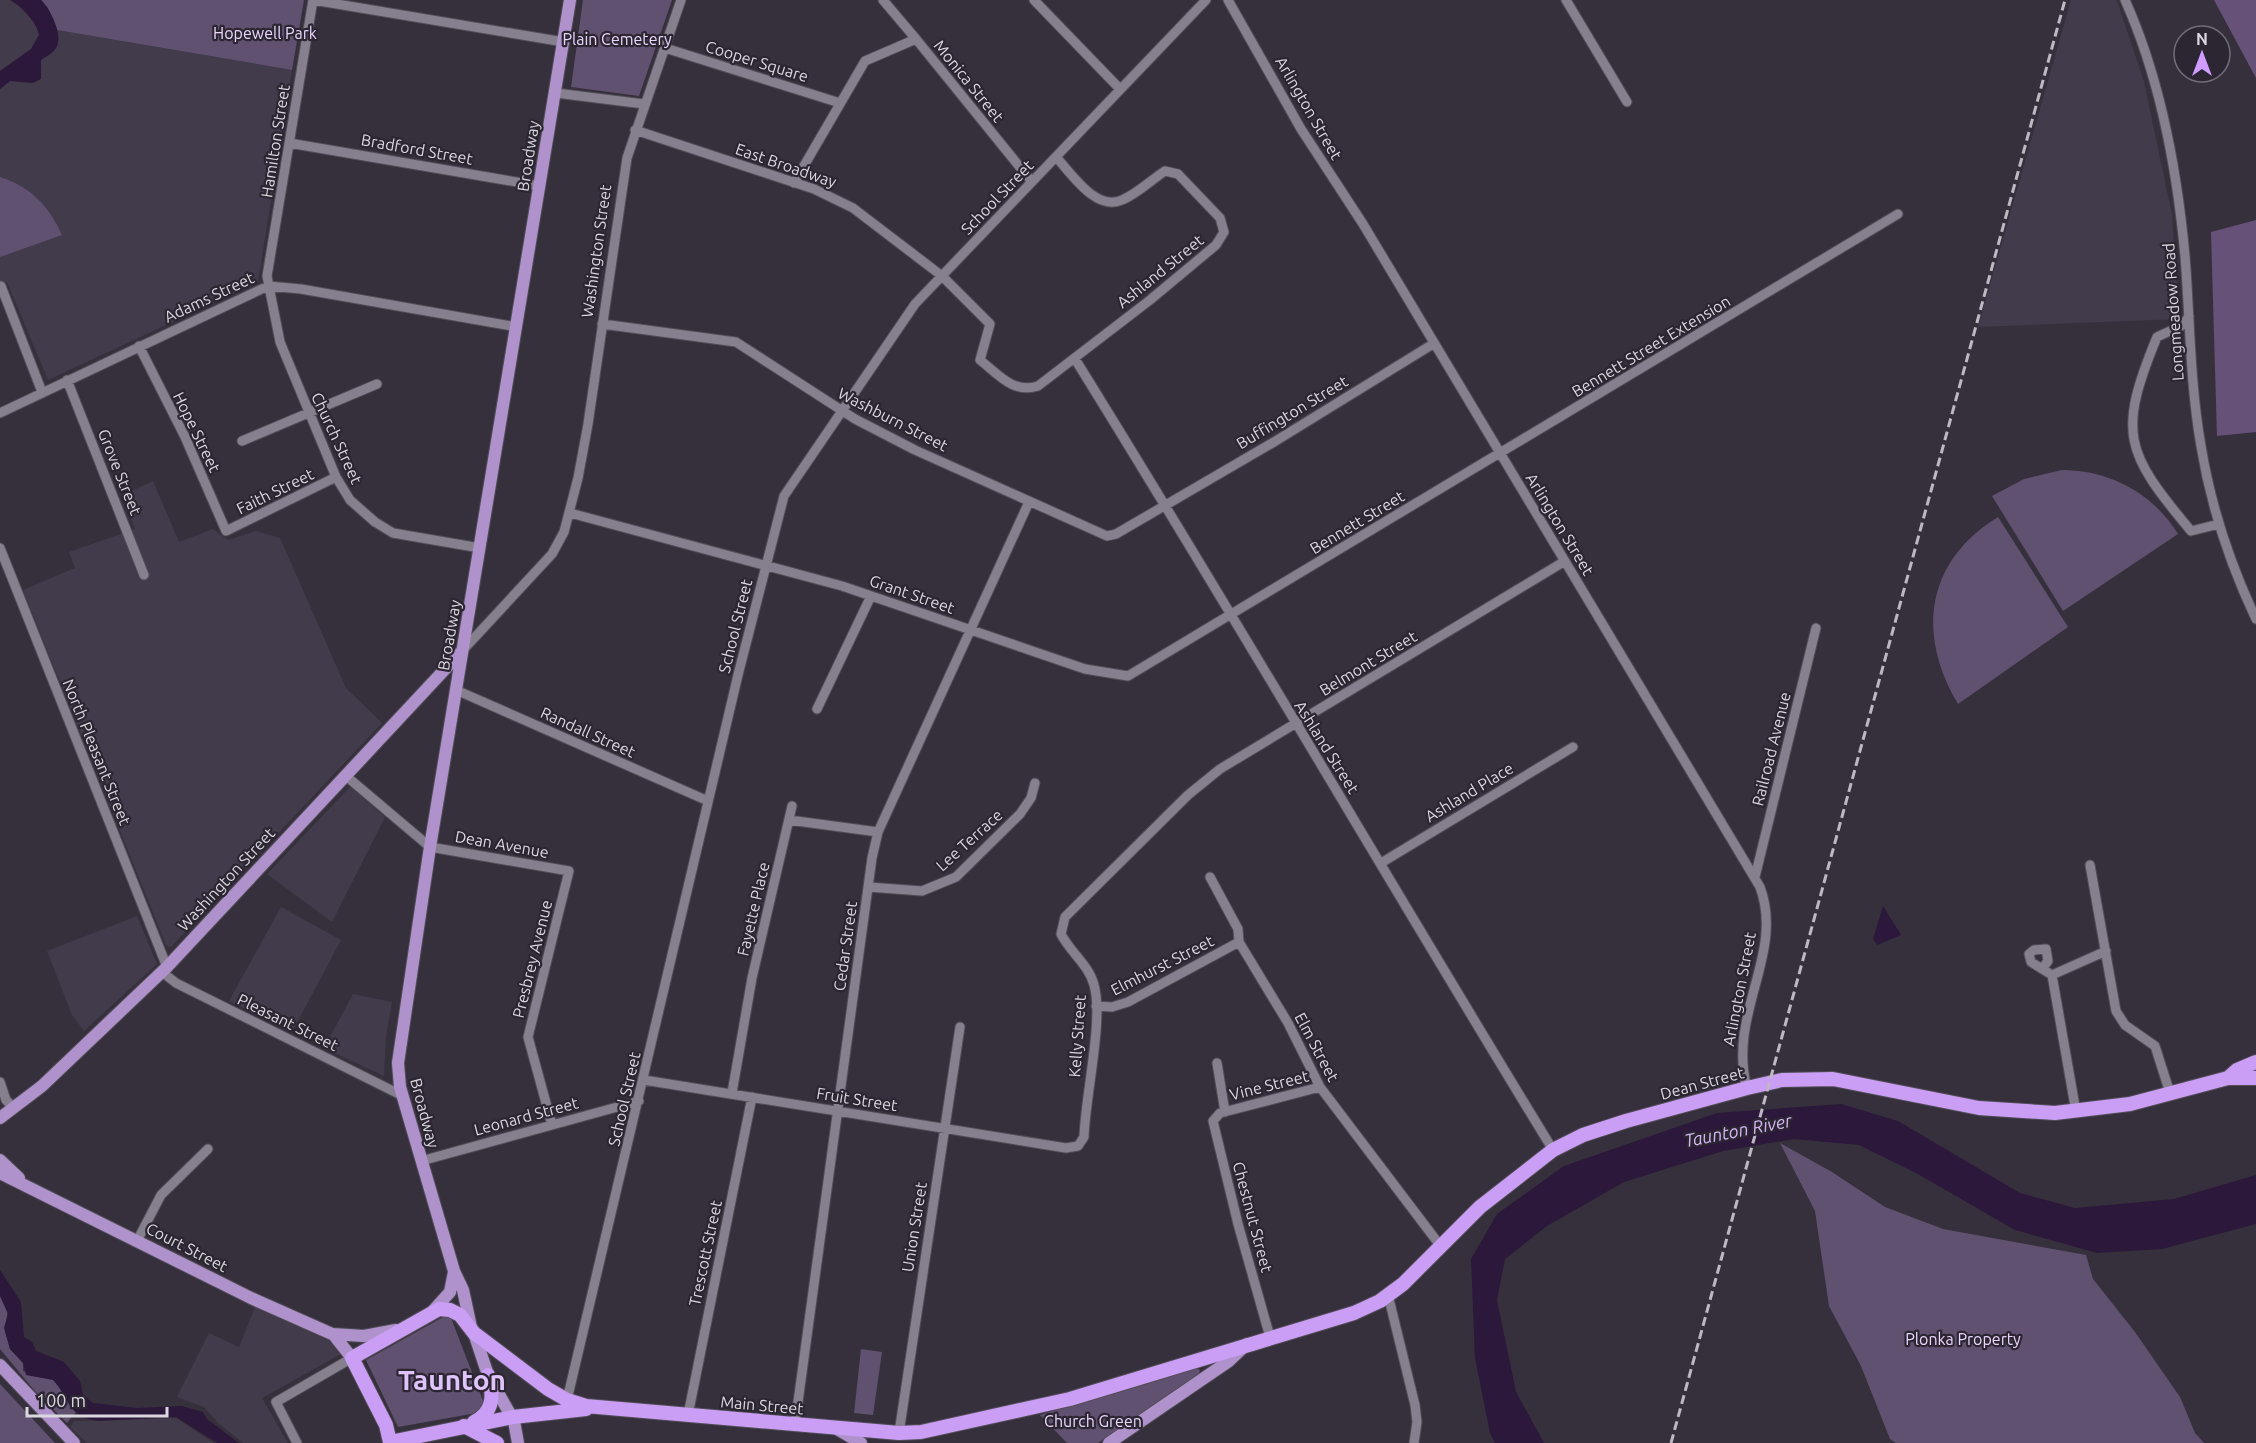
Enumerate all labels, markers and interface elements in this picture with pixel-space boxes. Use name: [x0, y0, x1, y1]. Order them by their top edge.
park label: Hopewell Park: [213, 24, 317, 42]
north arrow: [2172, 24, 2232, 84]
park label: Plain Cemetery: [562, 30, 672, 48]
text: N: [2196, 30, 2208, 48]
street label: Monica Street: [930, 36, 1008, 126]
street label: Cooper Square: [703, 37, 811, 85]
street label: Arlington Street: [1272, 53, 1346, 163]
street label: Hamilton Street: [257, 82, 293, 199]
street label: Broadway: [514, 119, 543, 193]
street label: Bradford Street: [360, 130, 475, 168]
street label: East Broadway: [733, 139, 839, 191]
street label: School Street: [957, 156, 1037, 238]
street label: Washington Street: [578, 183, 614, 319]
street label: Ashland Street: [1113, 230, 1207, 311]
street label: Longmeadow Road: [2159, 242, 2187, 382]
street label: Adams Street: [161, 268, 257, 326]
street label: Bennett Street Extension: [1569, 292, 1733, 400]
street label: Buffington Street: [1233, 371, 1352, 452]
street label: Washburn Street: [835, 384, 952, 455]
street label: Hope Street: [170, 389, 224, 476]
street label: Church Street: [308, 389, 366, 487]
street label: Grove Street: [95, 426, 146, 518]
street label: Faith Street: [233, 464, 317, 517]
street label: Arlington Street: [1522, 470, 1598, 579]
street label: Bennett Street: [1306, 486, 1408, 557]
street label: Grant Street: [867, 571, 958, 617]
street label: School Street: [715, 576, 756, 675]
street label: Broadway: [434, 598, 464, 672]
street label: Belmont Street: [1316, 627, 1420, 699]
street label: North Pleasant Street: [59, 676, 135, 828]
street label: Railroad Avenue: [1748, 690, 1794, 808]
street label: Ashland Street: [1291, 697, 1363, 797]
street label: Randall Street: [538, 703, 639, 761]
street label: Ashland Place: [1422, 759, 1516, 825]
street label: Lee Terrace: [932, 806, 1006, 874]
street label: Washington Street: [174, 823, 279, 934]
street label: Dean Avenue: [454, 827, 550, 861]
street label: Fayette Place: [733, 860, 773, 958]
street label: Presbrey Avenue: [509, 898, 555, 1020]
street label: Cedar Street: [830, 899, 860, 992]
street label: Arlington Street: [1719, 930, 1759, 1048]
street label: Elmhurst Street: [1108, 931, 1217, 999]
street label: Pleasant Street: [235, 990, 342, 1054]
street label: Kelly Street: [1065, 993, 1089, 1078]
street label: Elm Street: [1291, 1010, 1343, 1085]
street label: School Street: [604, 1049, 644, 1148]
street label: Dean Street: [1658, 1063, 1746, 1103]
street label: Vine Street: [1228, 1066, 1311, 1104]
street label: Broadway: [407, 1076, 443, 1150]
street label: Fruit Street: [815, 1084, 900, 1114]
street label: Leonard Street: [472, 1093, 581, 1139]
water label: Taunton River: [1682, 1110, 1794, 1150]
street label: Chestnut Street: [1230, 1160, 1277, 1275]
street label: Union Street: [898, 1180, 930, 1273]
street label: Trescott Street: [685, 1198, 725, 1308]
street label: Court Street: [143, 1219, 231, 1276]
park label: Plonka Property: [1905, 1330, 2021, 1348]
district label: Taunton: [398, 1364, 506, 1395]
scale bar: [27, 1380, 166, 1418]
text: 100 m: [36, 1390, 86, 1410]
street label: Main Street: [720, 1392, 805, 1418]
park label: Church Green: [1044, 1412, 1142, 1430]

